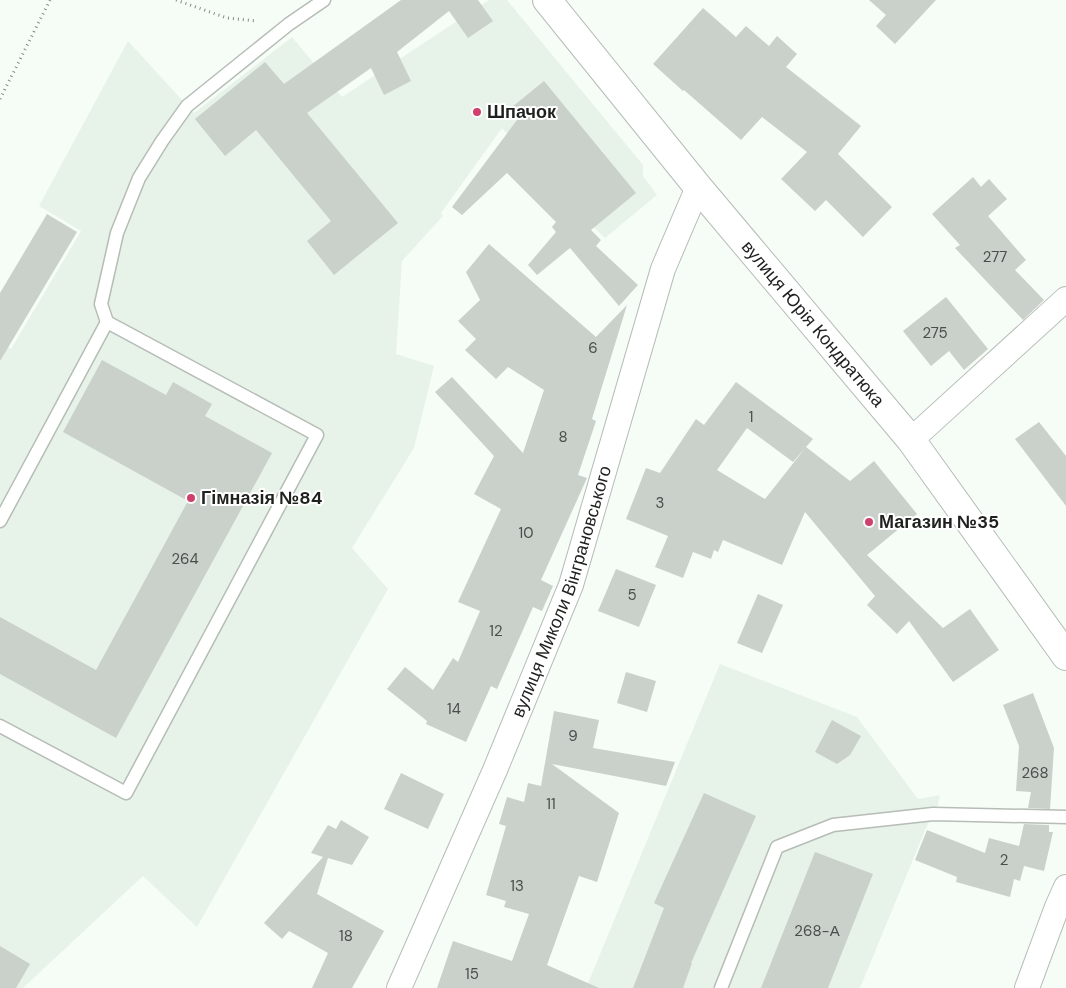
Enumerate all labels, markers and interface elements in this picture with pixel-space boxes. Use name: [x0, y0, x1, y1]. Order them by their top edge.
place label: Шпачок: [487, 100, 557, 124]
marker: Шпачок: [471, 106, 483, 118]
street label: вулиця Юрія Кондратюка: [736, 235, 891, 413]
house number: 277: [983, 247, 1007, 267]
house number: 275: [922, 323, 948, 343]
house number: 6: [588, 338, 598, 358]
house number: 1: [749, 407, 753, 427]
house number: 8: [558, 427, 568, 447]
street label: вулиця Миколи Вінграновського: [506, 463, 617, 721]
place label: Гімназія №84: [201, 486, 323, 510]
marker: Гімназія №84: [185, 492, 197, 504]
house number: 3: [656, 493, 664, 513]
place label: Магазин №35: [879, 510, 999, 534]
marker: Магазин №35: [863, 516, 875, 528]
house number: 10: [519, 523, 533, 543]
house number: 264: [171, 549, 199, 569]
house number: 5: [627, 585, 637, 605]
house number: 12: [489, 621, 503, 641]
house number: 14: [447, 699, 461, 719]
house number: 9: [568, 726, 578, 746]
house number: 268: [1021, 763, 1049, 783]
house number: 11: [546, 794, 556, 814]
house number: 2: [1000, 850, 1008, 870]
house number: 13: [510, 876, 524, 896]
house number: 268-А: [794, 921, 840, 941]
house number: 18: [339, 926, 353, 946]
house number: 15: [465, 964, 479, 984]

